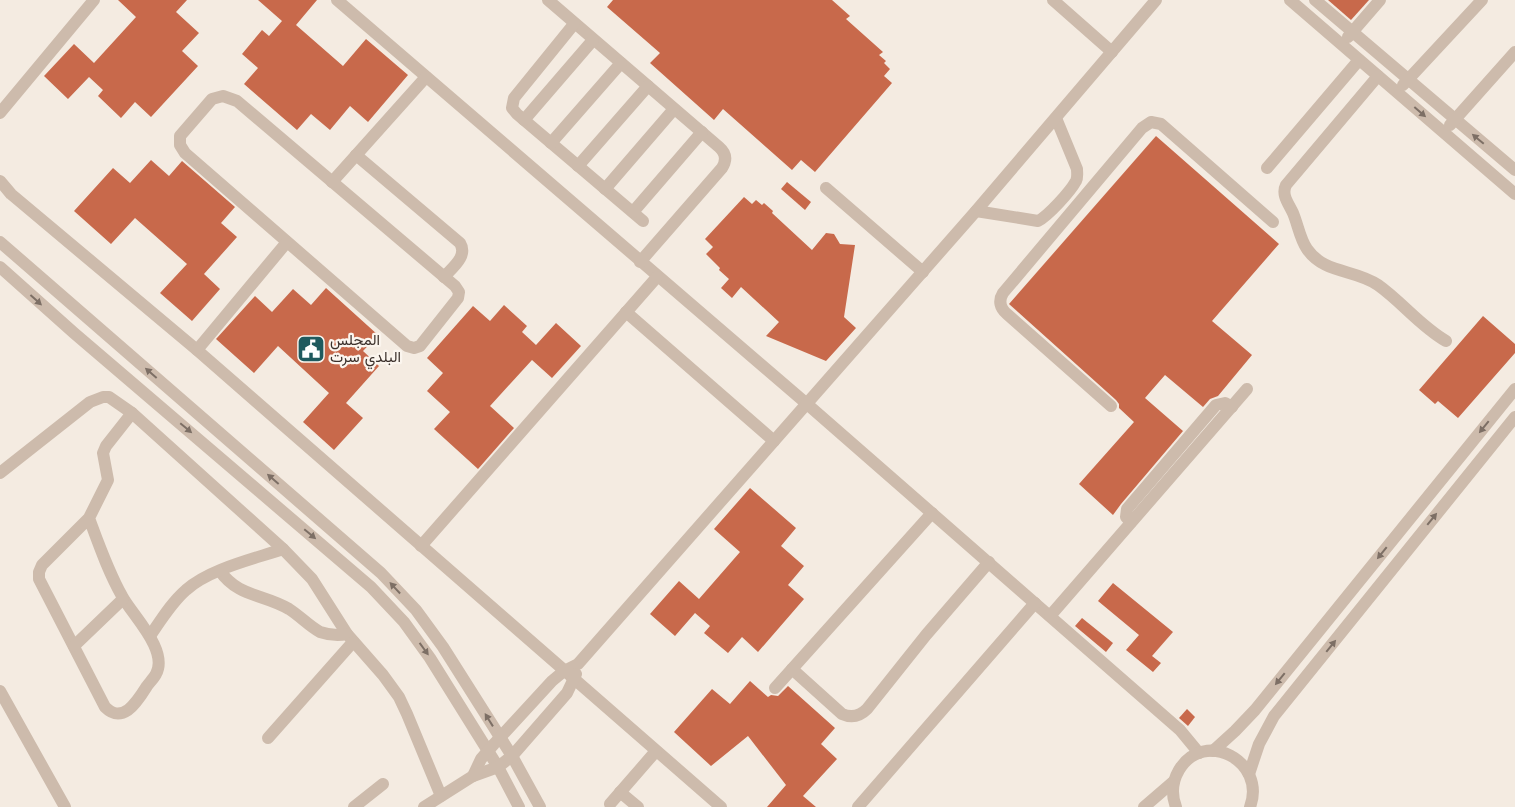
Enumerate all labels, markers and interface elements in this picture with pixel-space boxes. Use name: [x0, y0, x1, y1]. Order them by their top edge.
one-way arrow: [1413, 106, 1425, 118]
one-way arrow: [1472, 133, 1485, 144]
one-way arrow: [30, 294, 43, 305]
place label: المجلس البلدي سرت: [330, 331, 401, 370]
public building icon: المجلس البلدي سرت: [296, 334, 326, 364]
one-way arrow: [144, 367, 157, 378]
one-way arrow: [1479, 420, 1490, 433]
one-way arrow: [179, 423, 192, 434]
one-way arrow: [267, 474, 280, 485]
one-way arrow: [1427, 513, 1438, 526]
one-way arrow: [303, 528, 316, 539]
one-way arrow: [1376, 546, 1387, 559]
one-way arrow: [389, 582, 401, 594]
one-way arrow: [1325, 640, 1336, 653]
one-way arrow: [418, 642, 429, 655]
one-way arrow: [1274, 673, 1285, 686]
one-way arrow: [484, 713, 493, 726]

